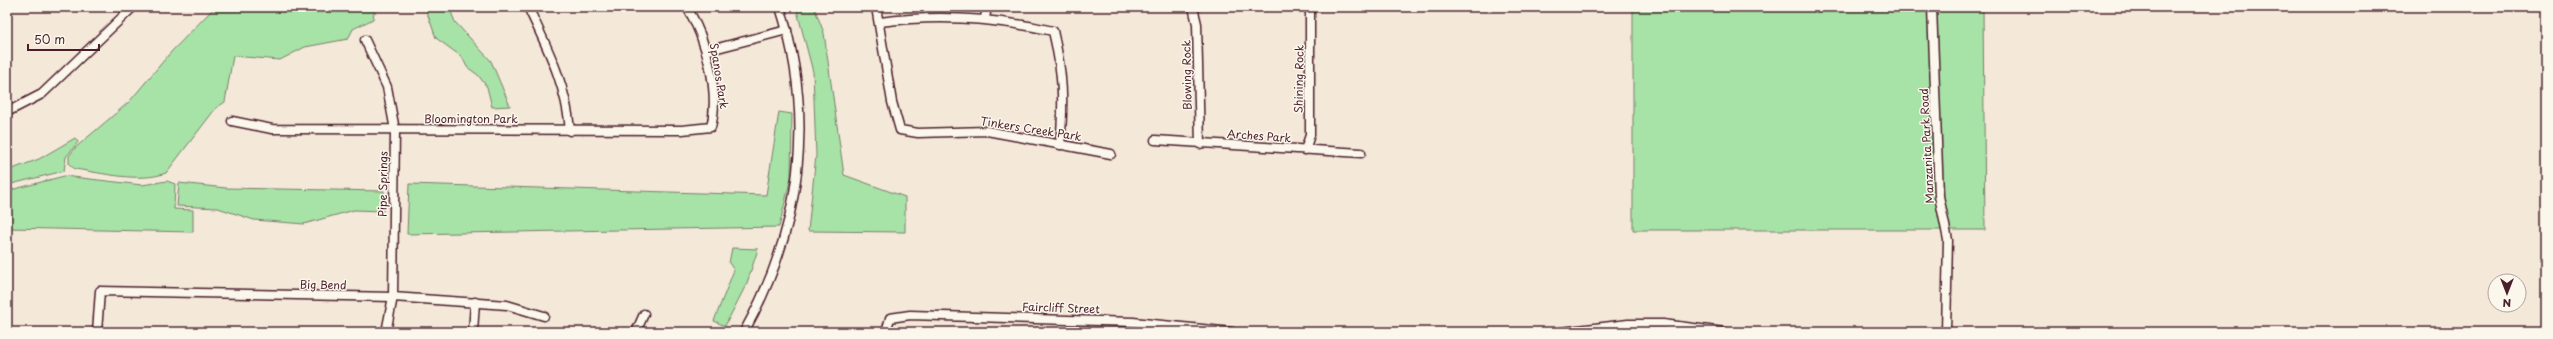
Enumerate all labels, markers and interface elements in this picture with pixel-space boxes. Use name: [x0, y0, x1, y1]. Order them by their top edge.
scale bar: [28, 26, 99, 52]
text: 50 m: [34, 30, 65, 48]
street label: Blowing Rock: [1177, 40, 1196, 110]
street label: Spanos Park: [706, 42, 733, 110]
street label: Shining Rock: [1289, 44, 1308, 113]
street label: Manzanita Park Road: [1915, 88, 1938, 204]
street label: Bloomington Park: [424, 110, 518, 127]
street label: Tinkers Creek Park: [979, 112, 1083, 145]
street label: Arches Park: [1226, 125, 1292, 146]
street label: Pipe Springs: [373, 151, 392, 217]
north arrow: [2487, 273, 2527, 313]
street label: Big Bend: [299, 276, 347, 293]
text: N: [2502, 295, 2511, 312]
street label: Faircliff Street: [1022, 298, 1101, 317]

